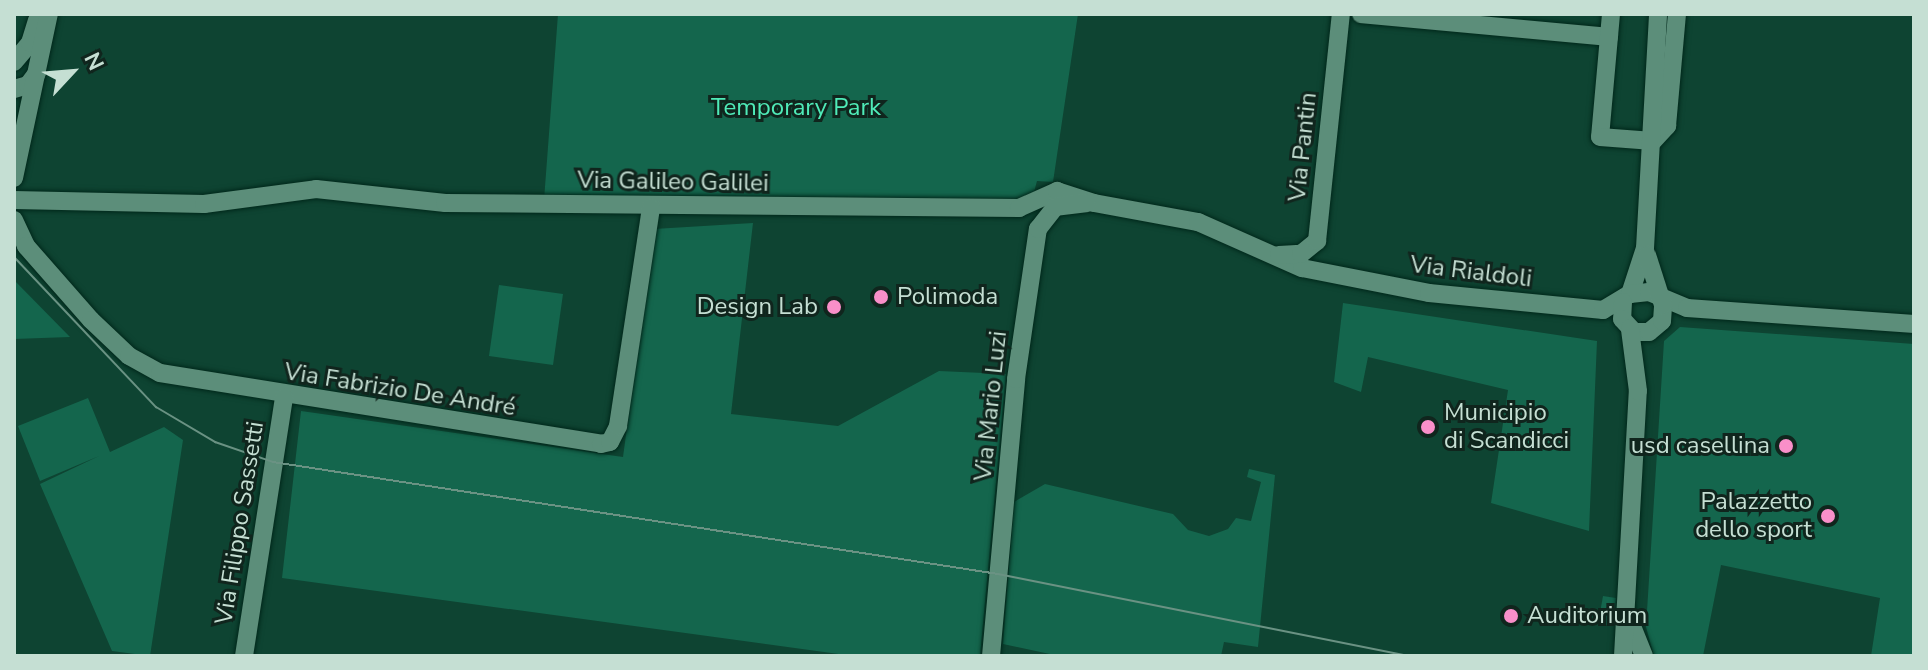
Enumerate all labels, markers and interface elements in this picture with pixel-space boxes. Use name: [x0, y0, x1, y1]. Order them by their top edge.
north arrow: [32, 32, 112, 112]
text: N: [76, 48, 111, 75]
street label: Via Pantin: [1283, 91, 1323, 203]
park label: Temporary Park: [711, 94, 881, 122]
street label: Via Galileo Galilei: [577, 166, 769, 198]
street label: Via Rialdoli: [1409, 250, 1533, 294]
place label: Polimoda: [897, 283, 998, 311]
marker: Polimoda: [872, 288, 890, 306]
place label: Design Lab: [697, 293, 818, 321]
marker: Design Lab: [825, 298, 843, 316]
street label: Via Mario Luzi: [969, 329, 1013, 483]
street label: Via Fabrizio De André: [282, 357, 518, 423]
place label: Municipio di Scandicci: [1444, 399, 1569, 455]
marker: Municipio di Scandicci: [1419, 418, 1437, 436]
street label: Via Filippo Sassetti: [210, 419, 270, 627]
place label: usd casellina: [1631, 432, 1770, 460]
marker: usd casellina: [1777, 437, 1795, 455]
place label: Palazzetto dello sport: [1695, 488, 1812, 544]
marker: Palazzetto dello sport: [1819, 507, 1837, 525]
place label: Auditorium: [1527, 602, 1647, 630]
marker: Auditorium: [1502, 607, 1520, 625]

